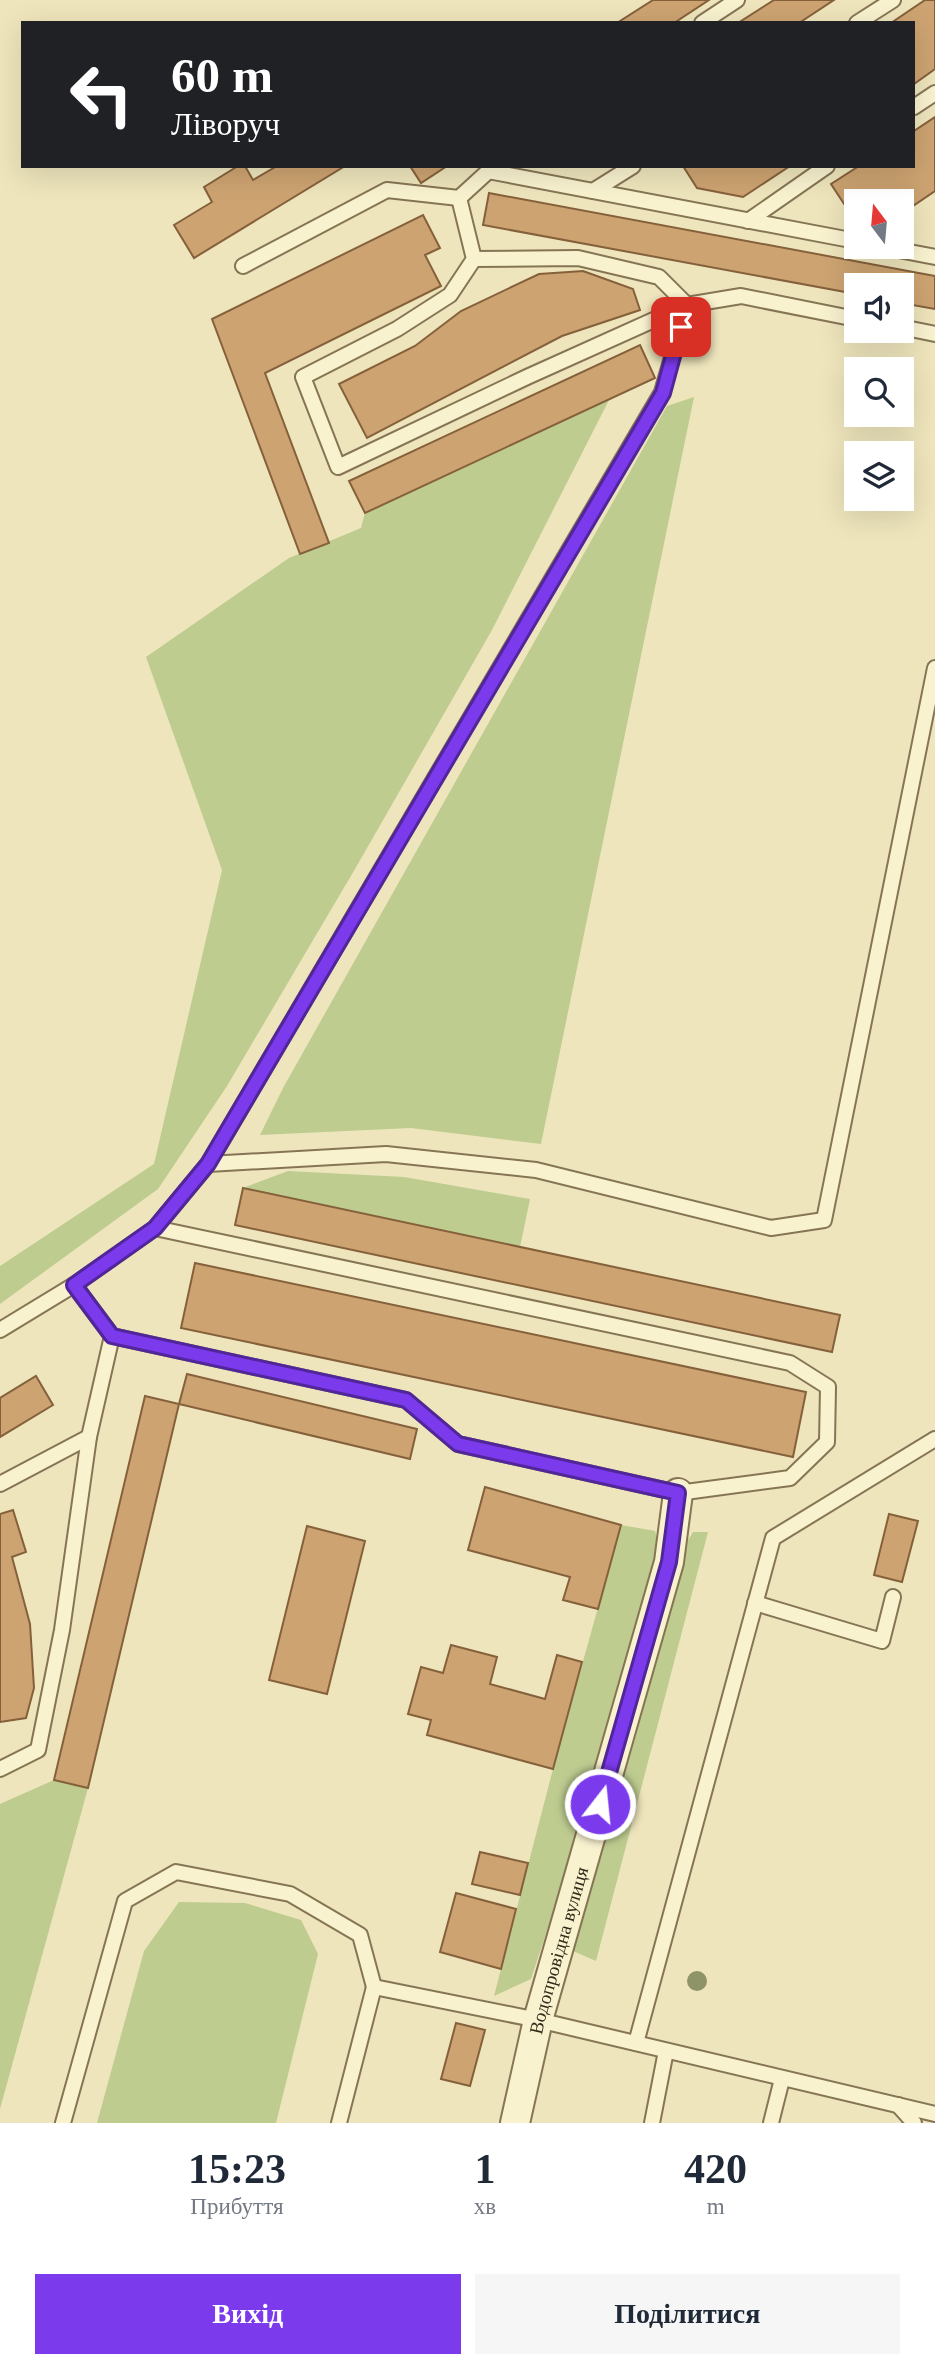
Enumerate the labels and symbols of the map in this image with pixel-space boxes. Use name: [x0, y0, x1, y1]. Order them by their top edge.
north arrow: [844, 189, 914, 259]
pin: [651, 297, 711, 357]
position arrow: [563, 1767, 637, 1841]
street label: Водопровідна вулиця: [525, 1864, 592, 2036]

